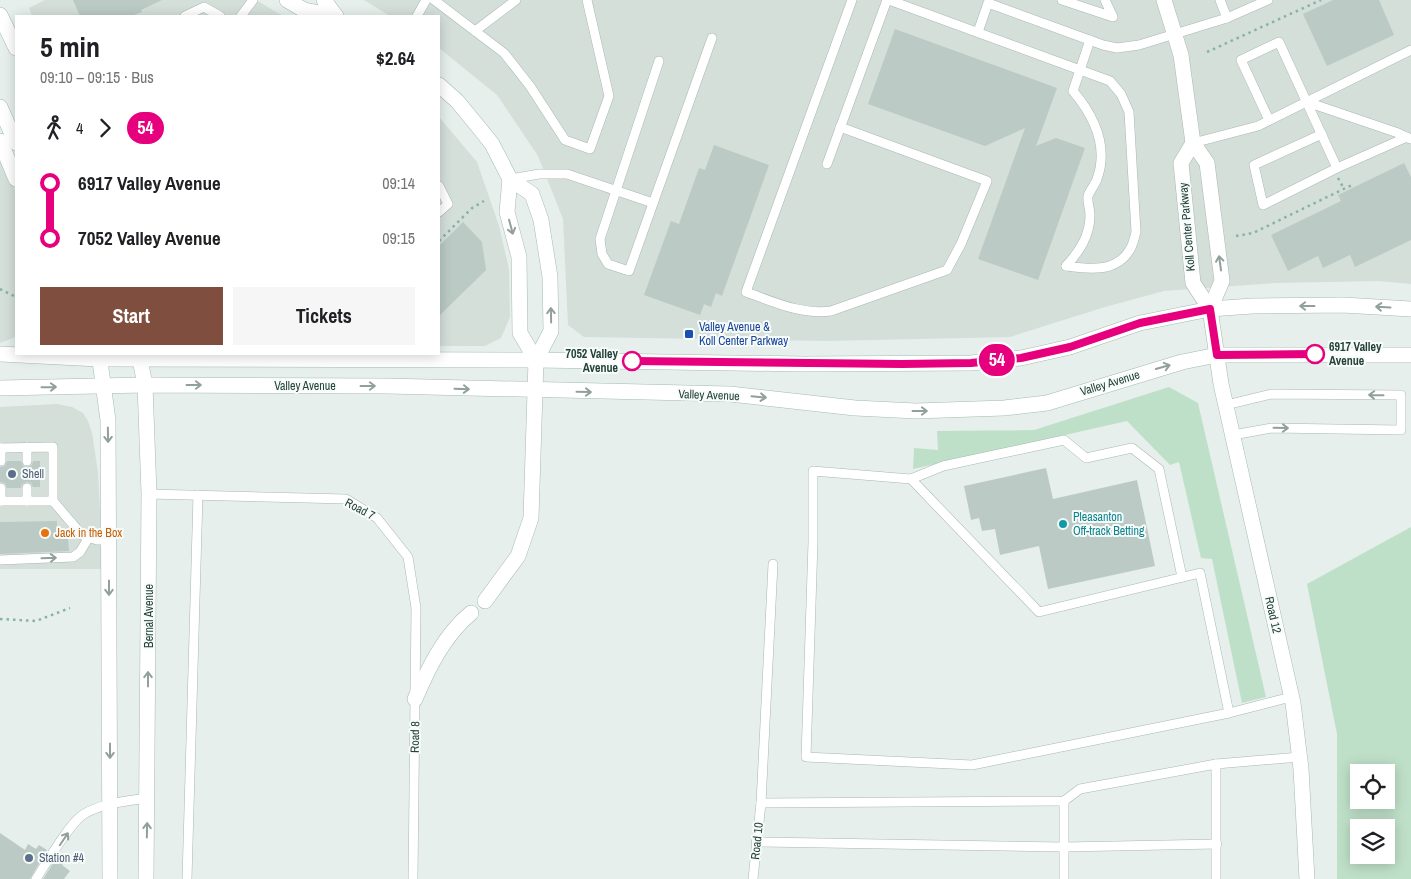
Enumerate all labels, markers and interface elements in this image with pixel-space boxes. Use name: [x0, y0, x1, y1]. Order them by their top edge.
text: 5 min: [40, 28, 100, 66]
text: $2.64: [376, 45, 415, 71]
text: 09:10 – 09:15 · Bus: [40, 66, 154, 88]
icon: walk: [40, 114, 68, 142]
icon: forward: [91, 114, 119, 142]
text: 54: [137, 115, 154, 140]
text: 4: [76, 117, 83, 139]
text: 6917 Valley Avenue: [78, 170, 221, 196]
text: 09:14: [382, 172, 415, 194]
street label: Koll Center Parkway: [1175, 182, 1199, 272]
one-way arrow: [507, 219, 516, 235]
text: 7052 Valley Avenue: [78, 225, 221, 251]
text: 09:15: [382, 227, 415, 249]
one-way arrow: [1215, 255, 1225, 271]
button: Start: [40, 287, 223, 345]
button: Tickets: [233, 287, 415, 345]
one-way arrow: [1299, 301, 1315, 311]
one-way arrow: [1375, 303, 1391, 312]
one-way arrow: [546, 307, 555, 323]
place label: Valley Avenue & Koll Center Parkway: [699, 319, 788, 349]
marker: Valley Avenue & Koll Center Parkway: [683, 328, 695, 340]
place label: 6917 Valley Avenue: [1329, 339, 1382, 369]
line badge: 54: [974, 344, 1020, 376]
marker: 6917 Valley Avenue: [1305, 344, 1325, 364]
place label: 7052 Valley Avenue: [565, 346, 619, 376]
text: 54: [989, 347, 1005, 372]
marker: 7052 Valley Avenue: [622, 351, 642, 371]
one-way arrow: [1155, 361, 1171, 371]
street label: Valley Avenue: [1078, 366, 1142, 400]
street label: Valley Avenue: [274, 378, 336, 394]
one-way arrow: [185, 380, 201, 390]
one-way arrow: [359, 381, 375, 391]
one-way arrow: [40, 382, 56, 392]
one-way arrow: [454, 384, 470, 393]
street label: Valley Avenue: [678, 386, 740, 404]
one-way arrow: [575, 387, 591, 397]
one-way arrow: [1368, 390, 1384, 400]
one-way arrow: [750, 392, 766, 402]
one-way arrow: [912, 406, 928, 416]
one-way arrow: [1272, 423, 1288, 433]
one-way arrow: [103, 426, 113, 442]
place label: Shell: [22, 466, 44, 482]
marker: Shell: [6, 468, 18, 480]
street label: Road 7: [342, 494, 378, 524]
place label: Pleasanton Off-track Betting: [1073, 509, 1145, 539]
marker: Pleasanton Off-track Betting: [1057, 518, 1069, 530]
place label: Jack in the Box: [55, 525, 122, 541]
marker: Jack in the Box: [39, 527, 51, 539]
one-way arrow: [40, 553, 56, 563]
one-way arrow: [104, 580, 114, 596]
street label: Bernal Avenue: [141, 584, 157, 648]
street label: Road 12: [1261, 595, 1285, 635]
one-way arrow: [143, 672, 153, 688]
street label: Road 8: [407, 721, 423, 753]
one-way arrow: [105, 742, 115, 759]
map controls: [1350, 764, 1395, 864]
button: locate: [1350, 764, 1395, 809]
button: layers: [1350, 819, 1395, 864]
street label: Road 10: [747, 822, 767, 860]
one-way arrow: [142, 823, 152, 839]
one-way arrow: [59, 832, 69, 846]
place label: Station #4: [39, 850, 84, 866]
marker: Station #4: [23, 852, 35, 864]

